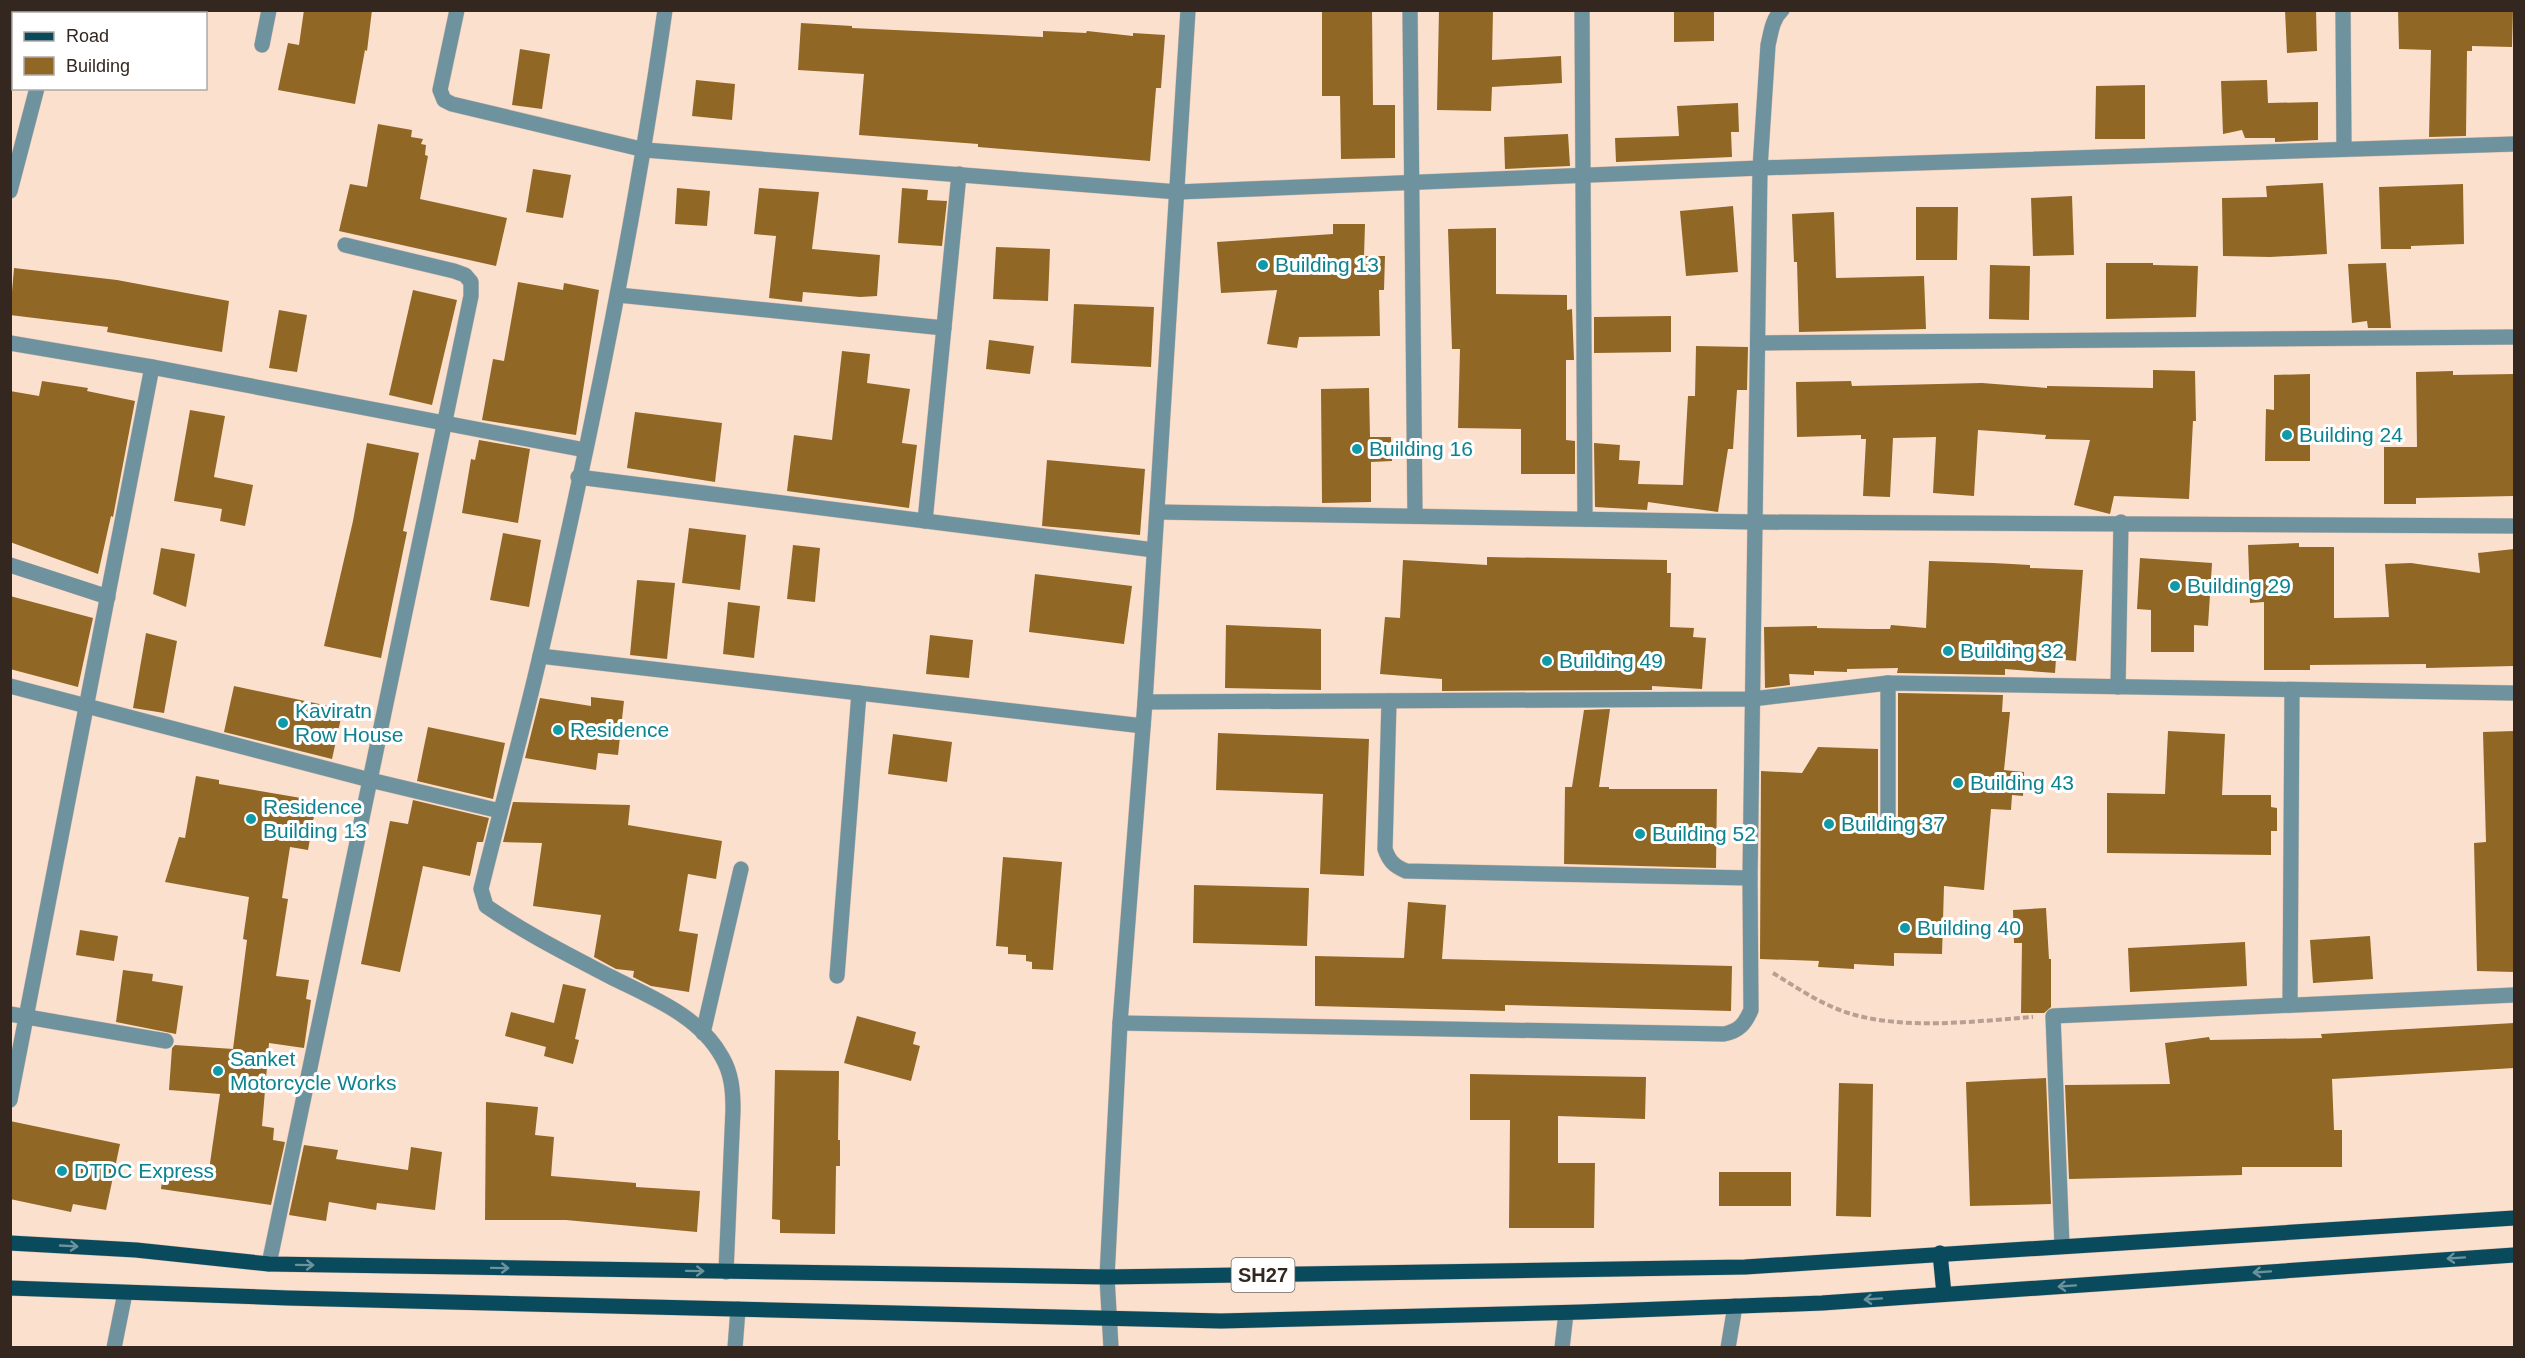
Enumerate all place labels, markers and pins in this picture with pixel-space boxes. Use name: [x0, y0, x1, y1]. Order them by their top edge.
place label: Building 13: [1275, 253, 1379, 276]
marker: Building 13: [1256, 258, 1270, 272]
place label: Building 24: [2299, 423, 2403, 446]
marker: Building 24: [2280, 428, 2294, 442]
place label: Building 16: [1369, 437, 1473, 460]
marker: Building 16: [1350, 442, 1364, 456]
place label: Building 29: [2187, 574, 2291, 597]
marker: Building 29: [2168, 579, 2182, 593]
place label: Building 32: [1960, 639, 2064, 662]
marker: Building 32: [1941, 644, 1955, 658]
place label: Building 49: [1559, 649, 1663, 672]
marker: Building 49: [1540, 654, 1554, 668]
place label: Kaviratn Row House: [295, 699, 404, 746]
marker: Kaviratn Row House: [276, 716, 290, 730]
place label: Residence: [570, 718, 669, 741]
marker: Residence: [551, 723, 565, 737]
place label: Building 43: [1970, 771, 2074, 794]
marker: Building 43: [1951, 776, 1965, 790]
place label: Residence Building 13: [263, 795, 367, 842]
marker: Residence Building 13: [244, 812, 258, 826]
place label: Building 37: [1841, 812, 1945, 835]
marker: Building 37: [1822, 817, 1836, 831]
place label: Building 52: [1652, 822, 1756, 845]
marker: Building 52: [1633, 827, 1647, 841]
place label: Building 40: [1917, 916, 2021, 939]
marker: Building 40: [1898, 921, 1912, 935]
place label: Sanket Motorcycle Works: [230, 1047, 396, 1094]
marker: Sanket Motorcycle Works: [211, 1064, 225, 1078]
place label: DTDC Express: [74, 1159, 214, 1182]
marker: DTDC Express: [55, 1164, 69, 1178]

